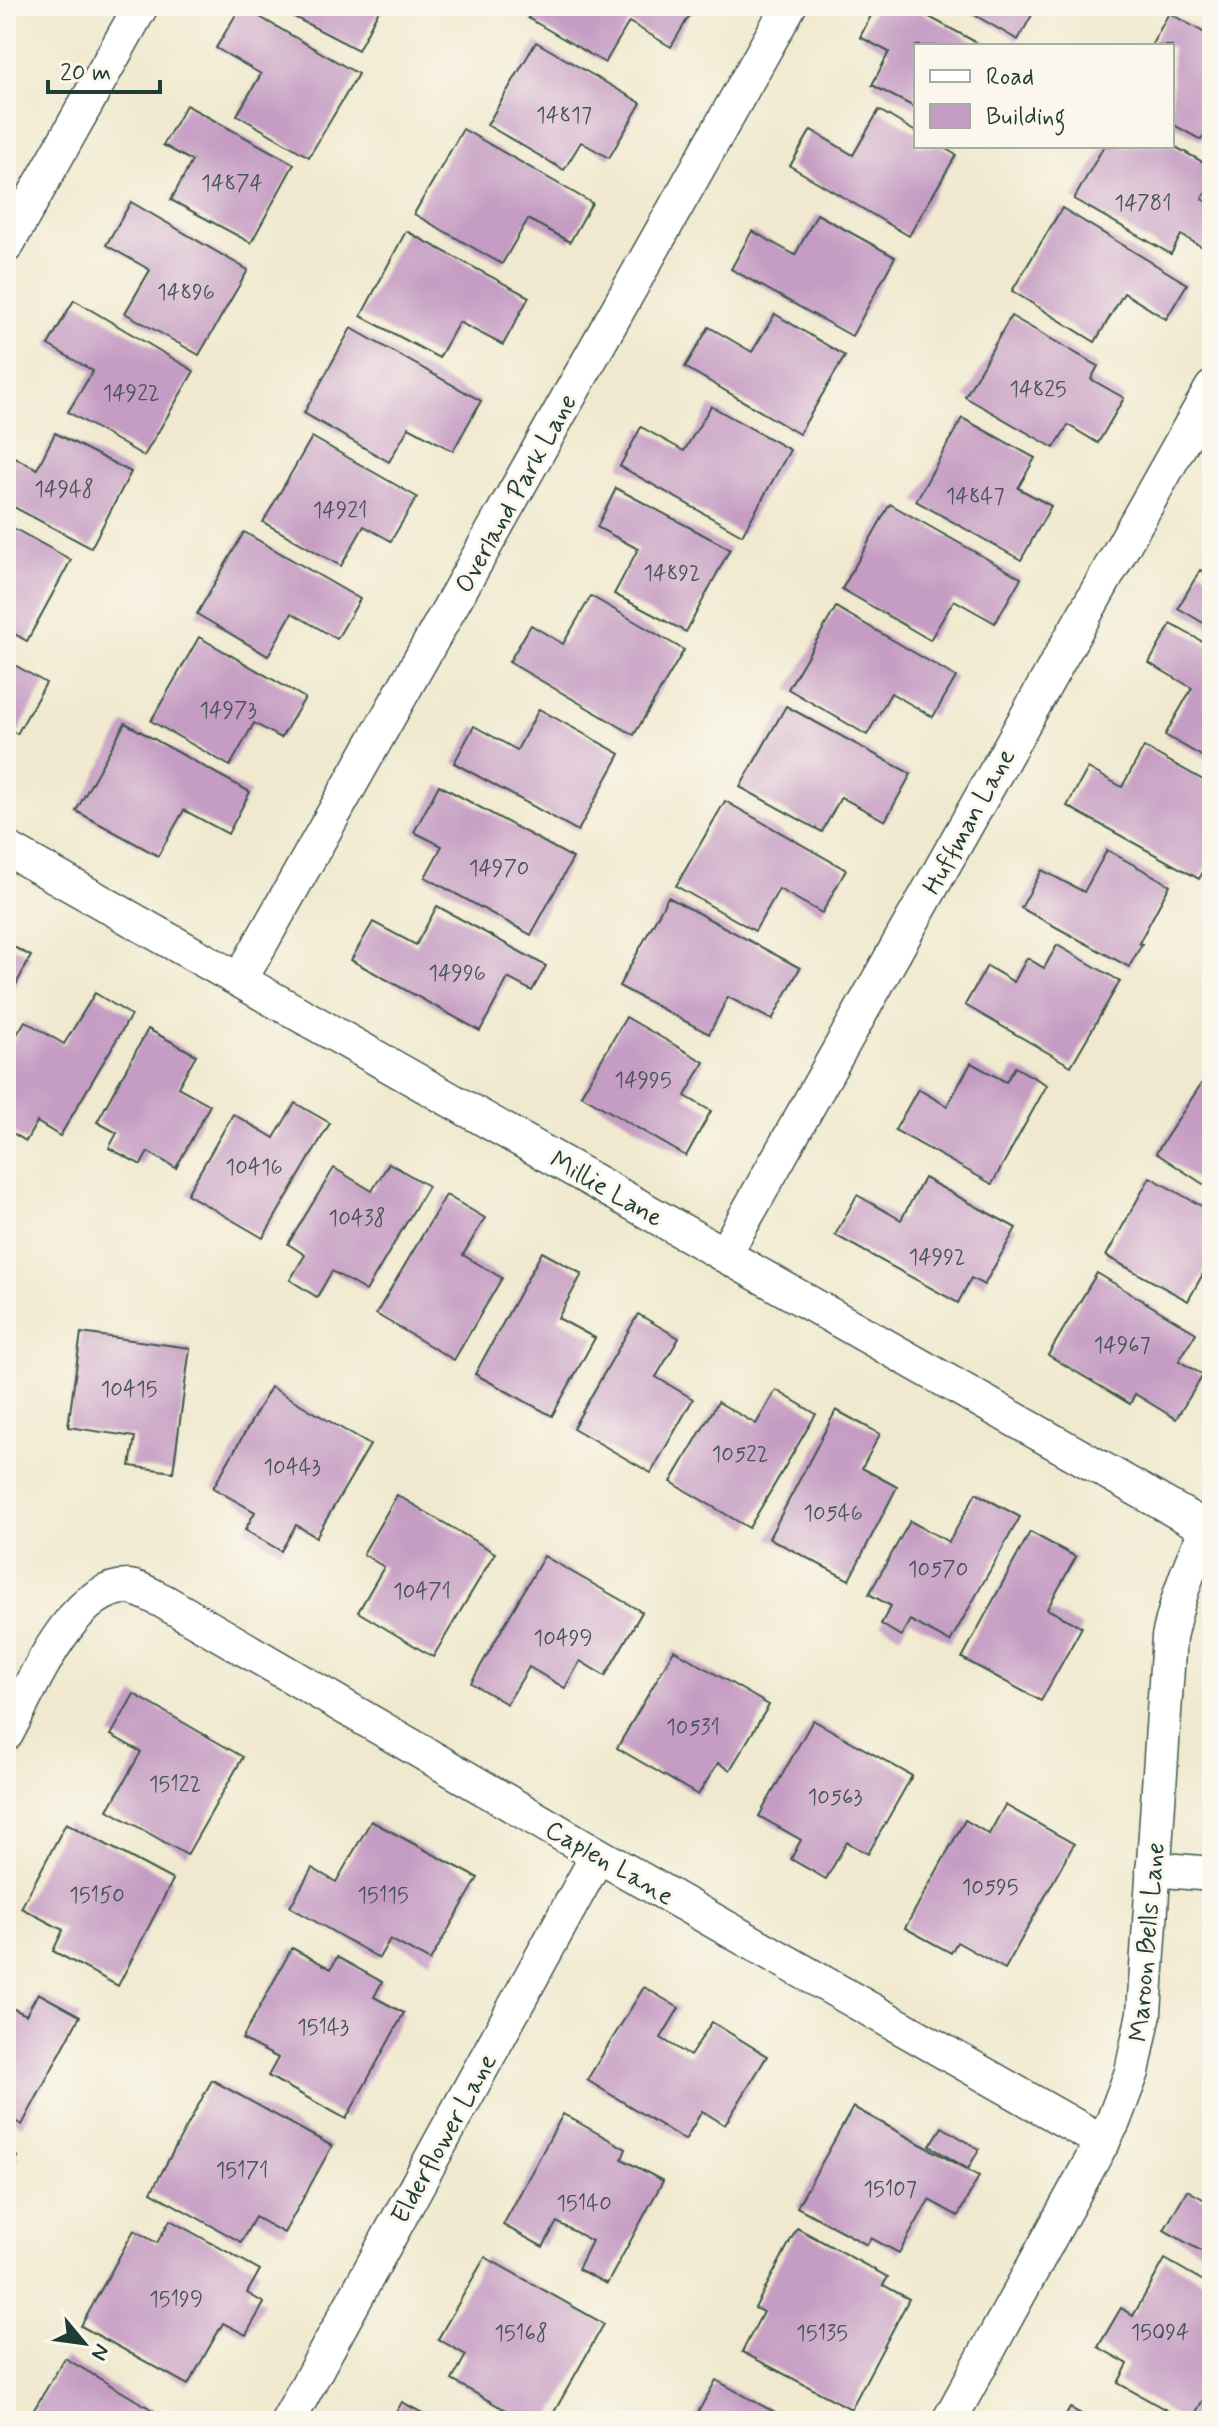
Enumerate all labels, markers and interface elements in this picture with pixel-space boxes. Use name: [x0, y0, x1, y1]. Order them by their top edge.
scale bar: [48, 44, 160, 94]
legend: [914, 44, 1174, 148]
text: 20 m: [60, 58, 111, 89]
text: Road: [986, 62, 1034, 93]
house number: 14817: [536, 102, 592, 130]
text: Building: [986, 102, 1066, 136]
house number: 14874: [201, 170, 263, 198]
house number: 14781: [1114, 190, 1172, 218]
house number: 14896: [157, 279, 215, 307]
house number: 14825: [1009, 376, 1067, 404]
house number: 14922: [102, 380, 160, 408]
street label: Overland Park Lane: [448, 388, 586, 600]
house number: 14948: [34, 476, 94, 504]
house number: 14847: [946, 483, 1004, 511]
house number: 14921: [312, 497, 368, 525]
house number: 14892: [643, 560, 701, 588]
house number: 14973: [199, 697, 257, 725]
street label: Huffman Lane: [916, 743, 1024, 901]
house number: 14970: [469, 855, 529, 883]
house number: 14996: [428, 960, 486, 988]
house number: 14995: [614, 1067, 672, 1095]
street label: Millie Lane: [543, 1144, 669, 1236]
house number: 10416: [225, 1154, 283, 1182]
house number: 10438: [328, 1205, 386, 1233]
house number: 14992: [908, 1244, 966, 1272]
house number: 14967: [1093, 1332, 1151, 1360]
house number: 10415: [101, 1376, 157, 1404]
house number: 10522: [711, 1441, 769, 1469]
house number: 10443: [263, 1454, 321, 1482]
house number: 10546: [803, 1500, 863, 1528]
house number: 10570: [908, 1556, 968, 1584]
house number: 10471: [393, 1578, 451, 1606]
house number: 10499: [533, 1625, 593, 1653]
house number: 10531: [666, 1714, 720, 1742]
house number: 15122: [149, 1771, 201, 1799]
house number: 10563: [807, 1784, 863, 1812]
street label: Caplen Lane: [538, 1813, 680, 1914]
street label: Maroon Bells Lane: [1122, 1841, 1174, 2043]
house number: 10595: [961, 1874, 1019, 1902]
house number: 15150: [69, 1882, 125, 1910]
house number: 15115: [357, 1882, 409, 1910]
house number: 15143: [297, 2014, 349, 2042]
street label: Elderflower Lane: [384, 2048, 506, 2230]
house number: 15171: [216, 2157, 268, 2185]
house number: 15107: [863, 2176, 917, 2204]
house number: 15140: [556, 2190, 612, 2218]
house number: 15199: [149, 2286, 203, 2314]
north arrow: [44, 2303, 124, 2383]
house number: 15094: [1131, 2319, 1189, 2347]
house number: 15168: [494, 2320, 548, 2348]
house number: 15135: [796, 2320, 848, 2348]
text: N: [84, 2339, 116, 2365]

